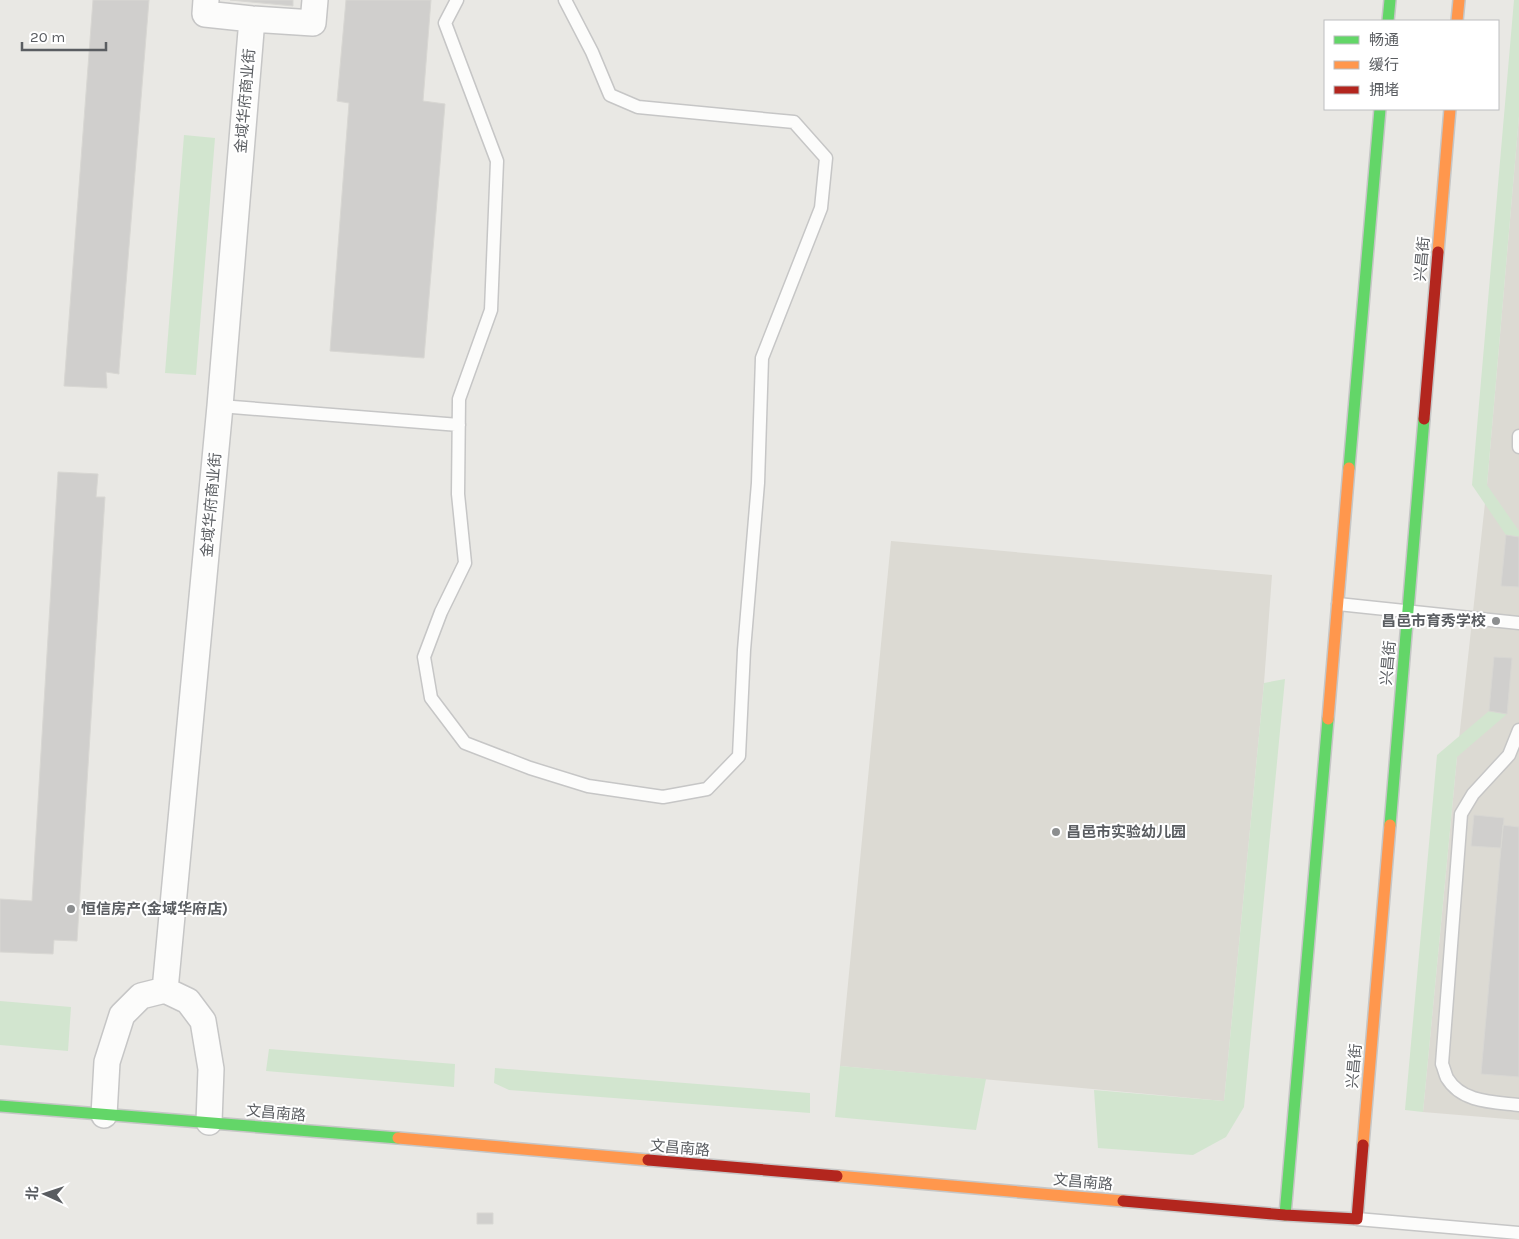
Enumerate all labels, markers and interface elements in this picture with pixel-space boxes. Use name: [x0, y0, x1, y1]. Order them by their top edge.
scale bar: [22, 20, 106, 52]
legend: [1324, 20, 1499, 110]
text: 20 m: [30, 28, 65, 46]
text: 畅通: [1369, 31, 1399, 49]
street label: 金域华府商业街: [231, 48, 259, 154]
text: 缓行: [1369, 56, 1399, 74]
text: 拥堵: [1369, 81, 1399, 99]
street label: 兴昌街: [1411, 236, 1433, 282]
street label: 金域华府商业街: [197, 452, 225, 558]
place label: 昌邑市育秀学校: [1381, 612, 1486, 630]
marker: 昌邑市育秀学校: [1490, 615, 1502, 627]
street label: 兴昌街: [1377, 640, 1399, 686]
place label: 昌邑市实验幼儿园: [1066, 823, 1186, 841]
marker: 昌邑市实验幼儿园: [1050, 826, 1062, 838]
place label: 恒信房产(金域华府店): [81, 900, 228, 918]
marker: 恒信房产(金域华府店): [65, 903, 77, 915]
street label: 兴昌街: [1343, 1043, 1365, 1089]
street label: 文昌南路: [245, 1101, 307, 1125]
street label: 文昌南路: [649, 1136, 711, 1160]
north arrow: [20, 1169, 70, 1219]
street label: 文昌南路: [1052, 1170, 1114, 1194]
text: 北: [24, 1186, 41, 1201]

